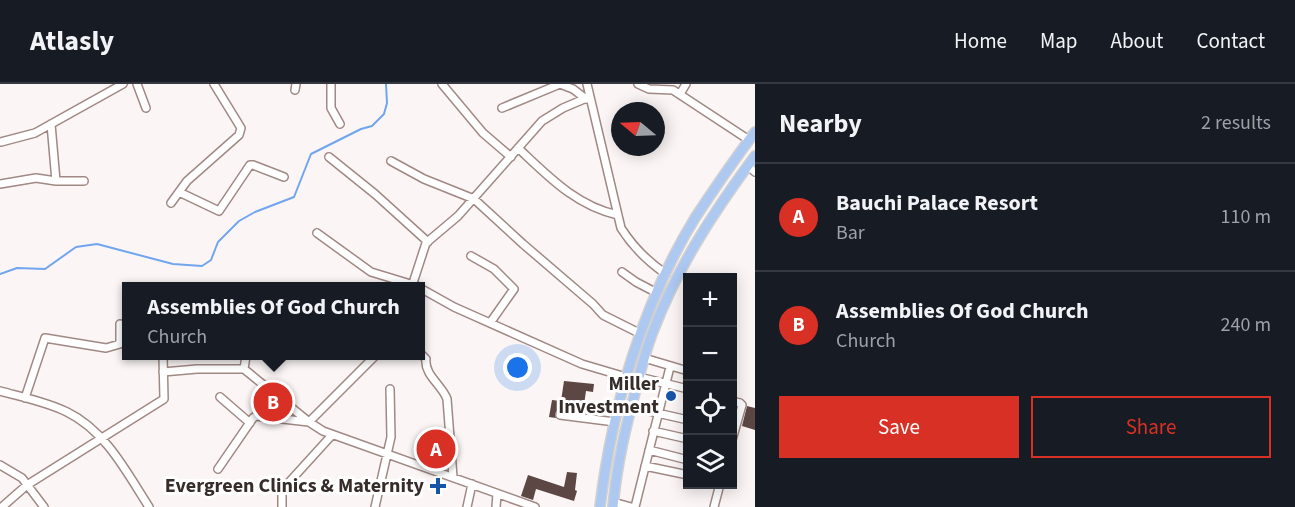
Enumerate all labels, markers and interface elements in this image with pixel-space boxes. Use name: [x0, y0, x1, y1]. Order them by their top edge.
text: Atlasly: [30, 21, 114, 61]
text: Home: [954, 26, 1007, 56]
text: Map: [1040, 26, 1078, 56]
text: About: [1111, 26, 1163, 56]
text: Contact: [1196, 26, 1265, 56]
north arrow: [611, 102, 665, 156]
text: Nearby: [779, 105, 862, 142]
text: 2 results: [1201, 109, 1271, 137]
text: Bauchi Palace Resort: [836, 187, 1038, 219]
text: A: [793, 203, 804, 231]
text: 110 m: [1221, 203, 1271, 231]
text: Bar: [836, 219, 865, 247]
map controls: [683, 273, 737, 489]
button: +: [683, 273, 737, 327]
popup: [122, 282, 425, 360]
text: Assemblies Of God Church: [147, 291, 400, 323]
text: Assemblies Of God Church: [836, 295, 1089, 327]
text: B: [792, 311, 805, 339]
text: 240 m: [1221, 311, 1271, 339]
text: Church: [147, 323, 207, 351]
button: −: [683, 327, 737, 381]
text: Church: [836, 327, 896, 355]
your location: [503, 353, 532, 382]
place label: Miller Investment: [558, 370, 659, 421]
pin: B: [254, 380, 292, 424]
button: locate: [683, 381, 737, 435]
marker: Miller Investment: [664, 389, 678, 403]
button: Save: [779, 396, 1019, 458]
button: Share: [1031, 396, 1271, 458]
pin: A: [416, 426, 456, 472]
button: layers: [683, 435, 737, 489]
place label: Evergreen Clinics & Maternity: [165, 472, 425, 500]
marker: Evergreen Clinics & Maternity: [429, 477, 447, 495]

